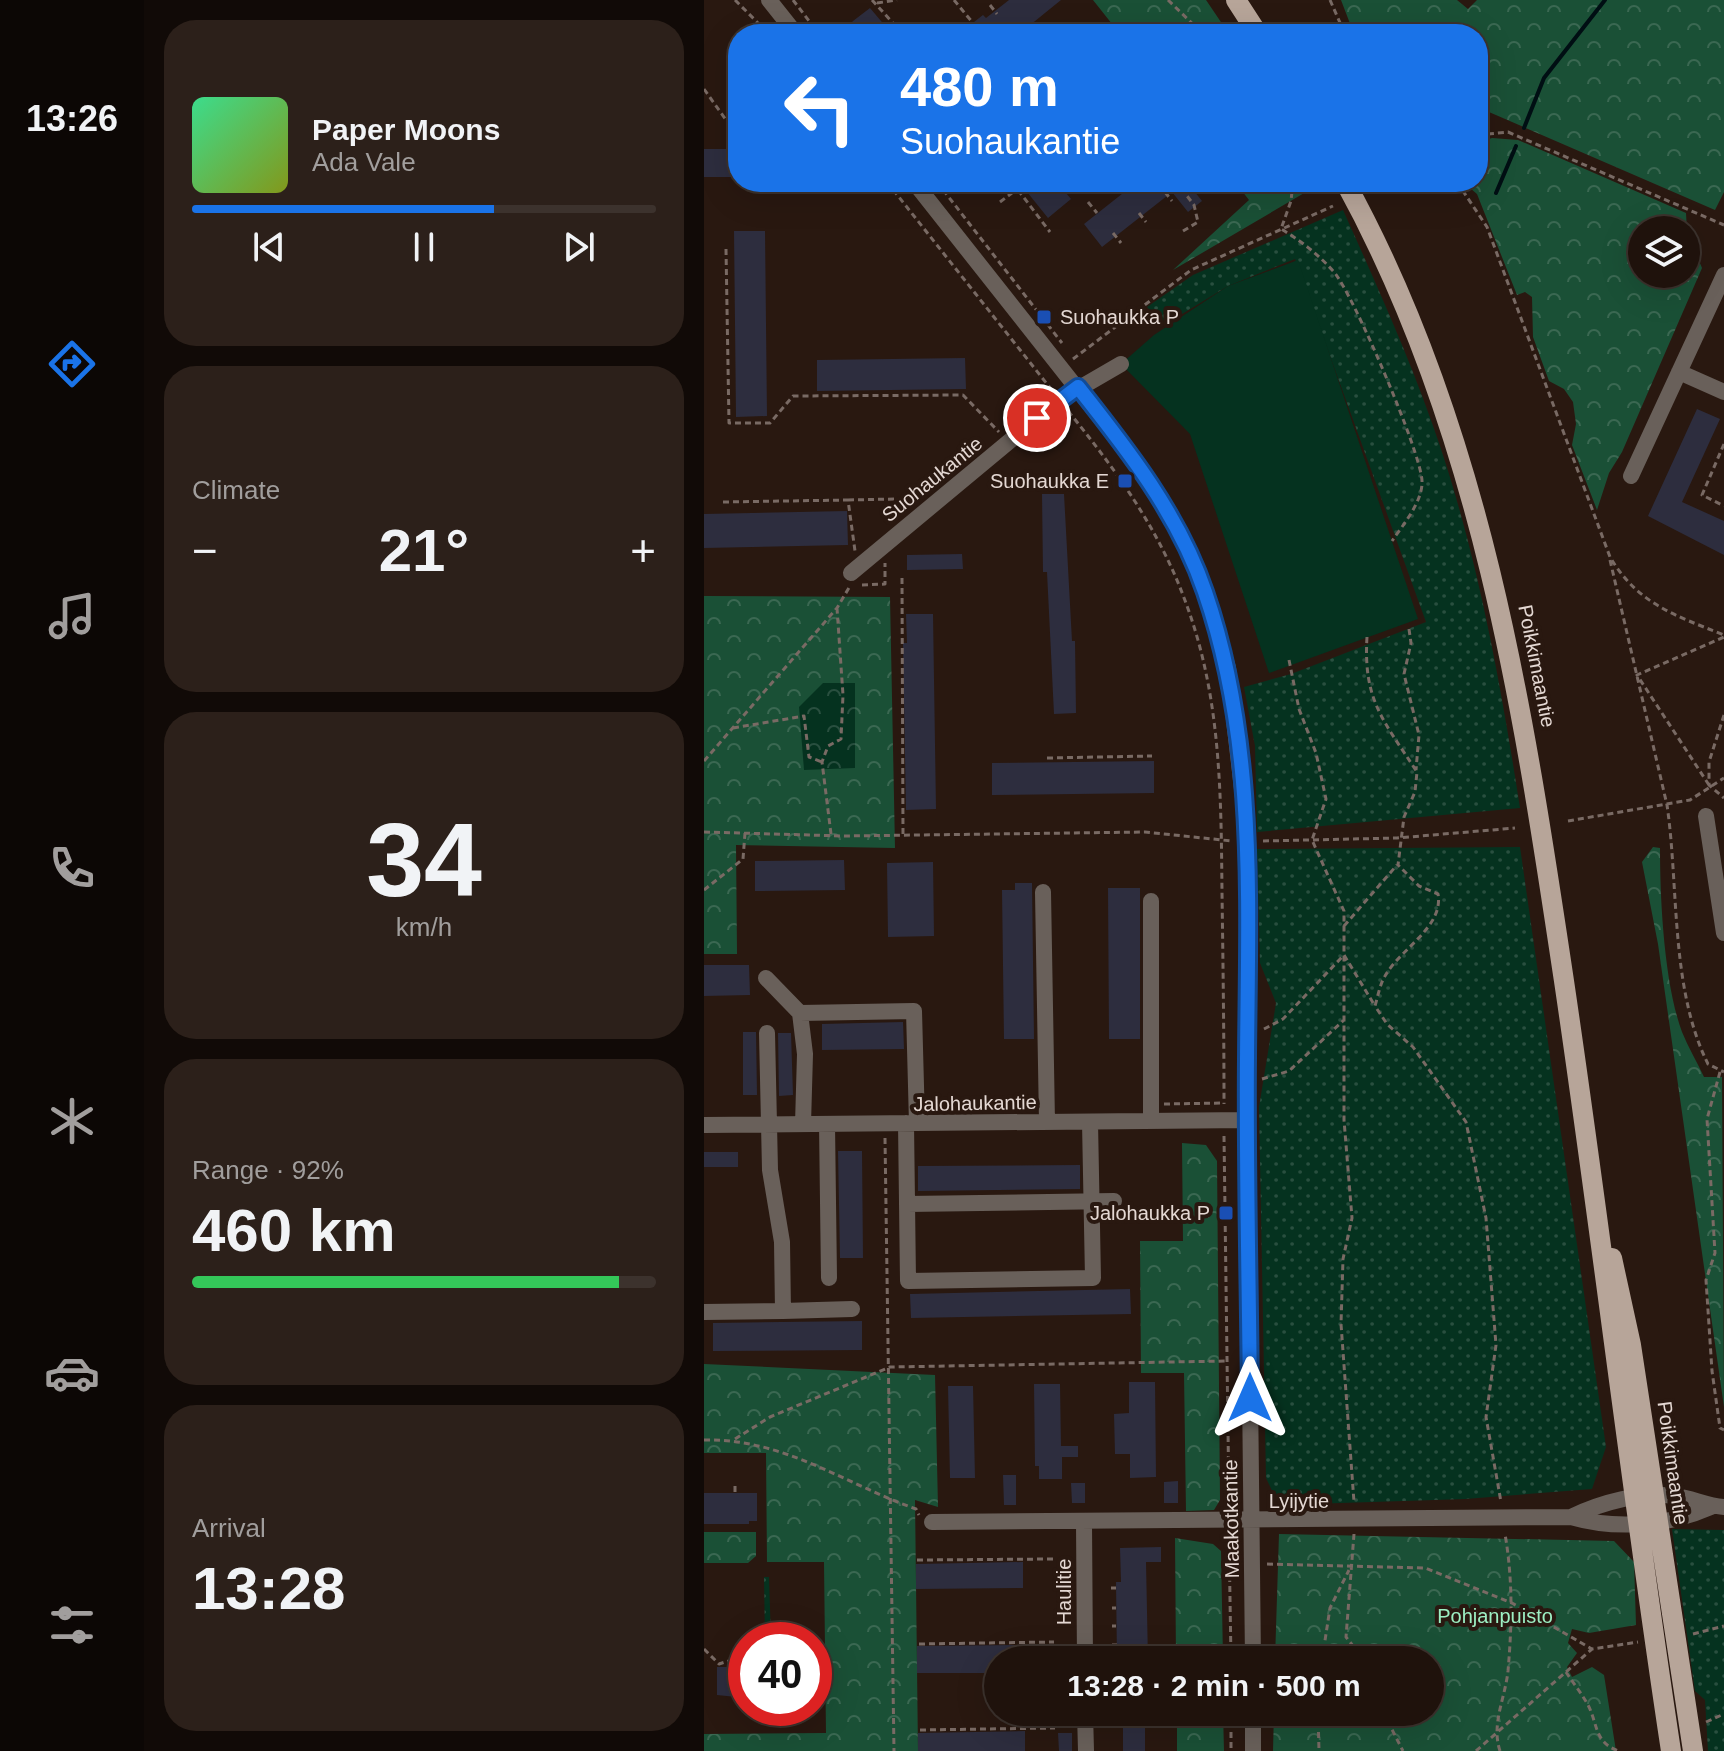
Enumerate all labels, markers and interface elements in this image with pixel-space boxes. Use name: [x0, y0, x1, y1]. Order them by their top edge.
text: 480 m: [900, 55, 1059, 118]
icon: left: [768, 56, 872, 160]
text: 13:26: [26, 98, 118, 139]
text: Paper Moons: [312, 113, 500, 146]
text: Suohaukantie: [900, 121, 1120, 162]
text: Ada Vale: [312, 147, 416, 177]
map controls: [1628, 216, 1700, 288]
button: layers: [1628, 216, 1700, 288]
icon: previous: [247, 225, 291, 269]
icon: pause: [402, 225, 446, 269]
icon: next: [557, 225, 601, 269]
place label: Suohaukka P: [1060, 306, 1179, 328]
marker: Suohaukka P: [1035, 308, 1053, 326]
icon: directions: [44, 336, 100, 392]
pin: [1003, 384, 1071, 452]
icon: arrive: [1015, 396, 1059, 440]
street label: Suohaukantie: [878, 432, 986, 526]
place label: Suohaukka E: [990, 470, 1109, 492]
marker: Suohaukka E: [1116, 472, 1134, 490]
text: Climate: [192, 475, 280, 505]
text: 21°: [379, 517, 469, 584]
text: −: [192, 526, 218, 575]
text: +: [630, 526, 656, 575]
icon: music: [44, 588, 100, 644]
street label: Poikkimaantie: [1514, 603, 1560, 729]
text: 34: [366, 802, 482, 918]
icon: phone: [44, 840, 100, 896]
text: km/h: [396, 912, 452, 942]
street label: Jalohaukantie: [913, 1091, 1037, 1115]
icon: climate: [44, 1093, 100, 1149]
text: Range · 92%: [192, 1155, 344, 1185]
text: 460 km: [192, 1197, 396, 1264]
place label: Jalohaukka P: [1090, 1202, 1210, 1224]
marker: Jalohaukka P: [1217, 1204, 1235, 1222]
icon: car: [44, 1345, 100, 1401]
position arrow: [1208, 1356, 1292, 1440]
street label: Poikkimaantie: [1653, 1400, 1693, 1526]
street label: Maakotkantie: [1219, 1459, 1243, 1579]
street label: Lyijytie: [1269, 1490, 1329, 1512]
text: Arrival: [192, 1513, 266, 1543]
text: 13:28: [192, 1555, 345, 1622]
street label: Haulitie: [1053, 1559, 1075, 1625]
icon: filters: [44, 1597, 100, 1653]
park label: Pohjanpuisto: [1437, 1605, 1553, 1627]
speed limit sign: 40: [728, 1622, 832, 1726]
text: 13:28 · 2 min · 500 m: [1067, 1669, 1361, 1702]

